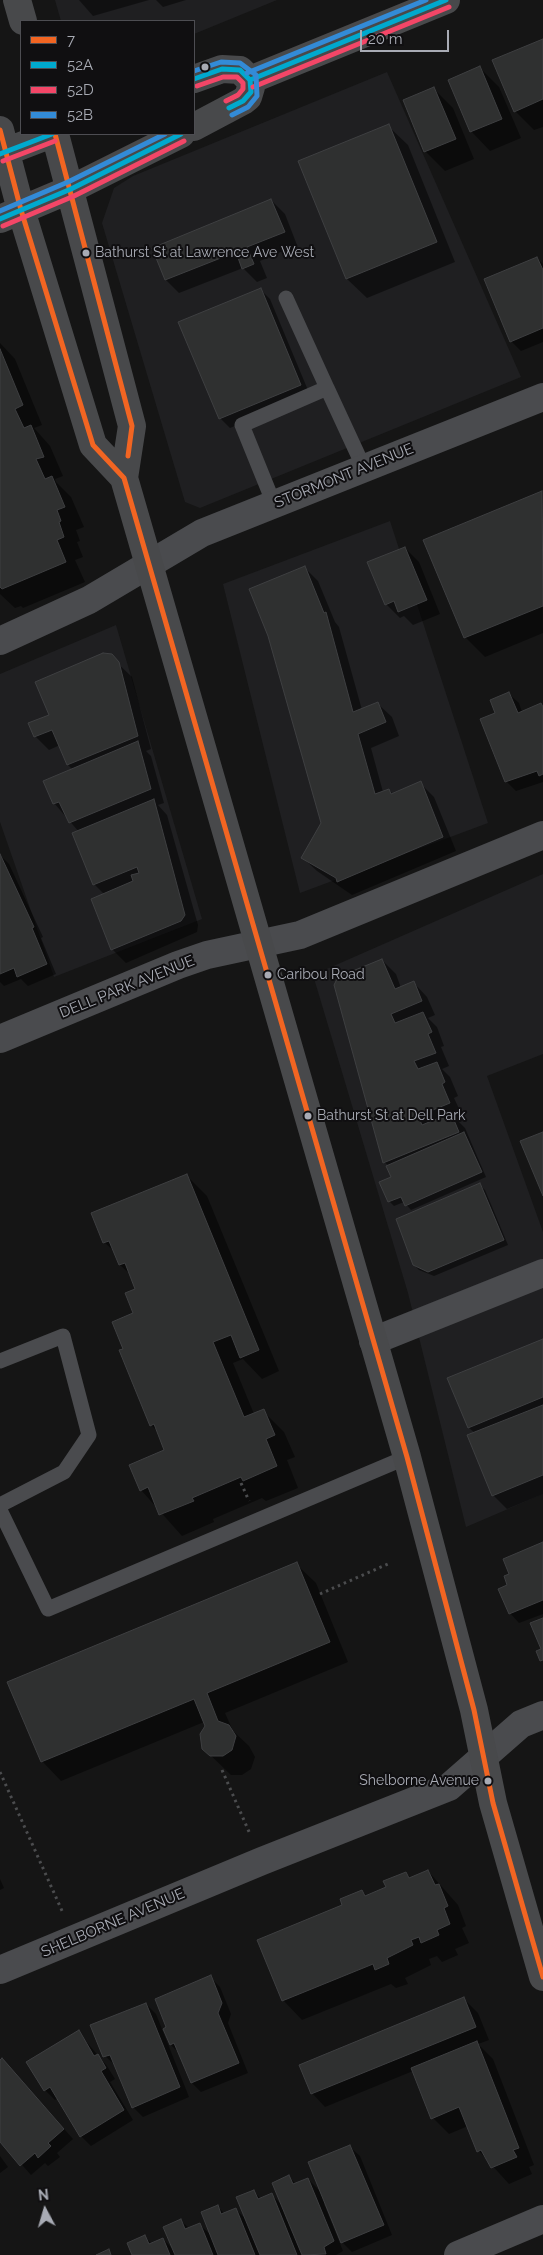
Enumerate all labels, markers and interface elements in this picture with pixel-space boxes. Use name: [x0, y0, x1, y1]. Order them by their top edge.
legend: [20, 20, 195, 135]
scale bar: [363, 20, 452, 52]
text: 20 m: [368, 30, 403, 48]
text: 7: [67, 31, 75, 49]
text: 52A: [67, 56, 93, 74]
unlabelled marker: [200, 62, 210, 72]
text: 52D: [67, 81, 94, 99]
text: 52B: [67, 106, 93, 124]
place label: Bathurst St at Lawrence Ave West: [95, 245, 314, 261]
marker: Bathurst St at Lawrence Ave West: [81, 248, 91, 258]
street label: STORMONT AVENUE: [272, 440, 416, 512]
street label: DELL PARK AVENUE: [57, 952, 197, 1022]
place label: Caribou Road: [277, 967, 365, 983]
marker: Caribou Road: [263, 970, 273, 980]
place label: Bathurst St at Dell Park: [317, 1108, 465, 1124]
marker: Bathurst St at Dell Park: [303, 1111, 313, 1121]
place label: Shelborne Avenue: [359, 1773, 479, 1789]
marker: Shelborne Avenue: [483, 1776, 493, 1786]
street label: SHELBORNE AVENUE: [38, 1885, 188, 1961]
north arrow: [20, 2185, 70, 2235]
text: N: [37, 2187, 50, 2204]

